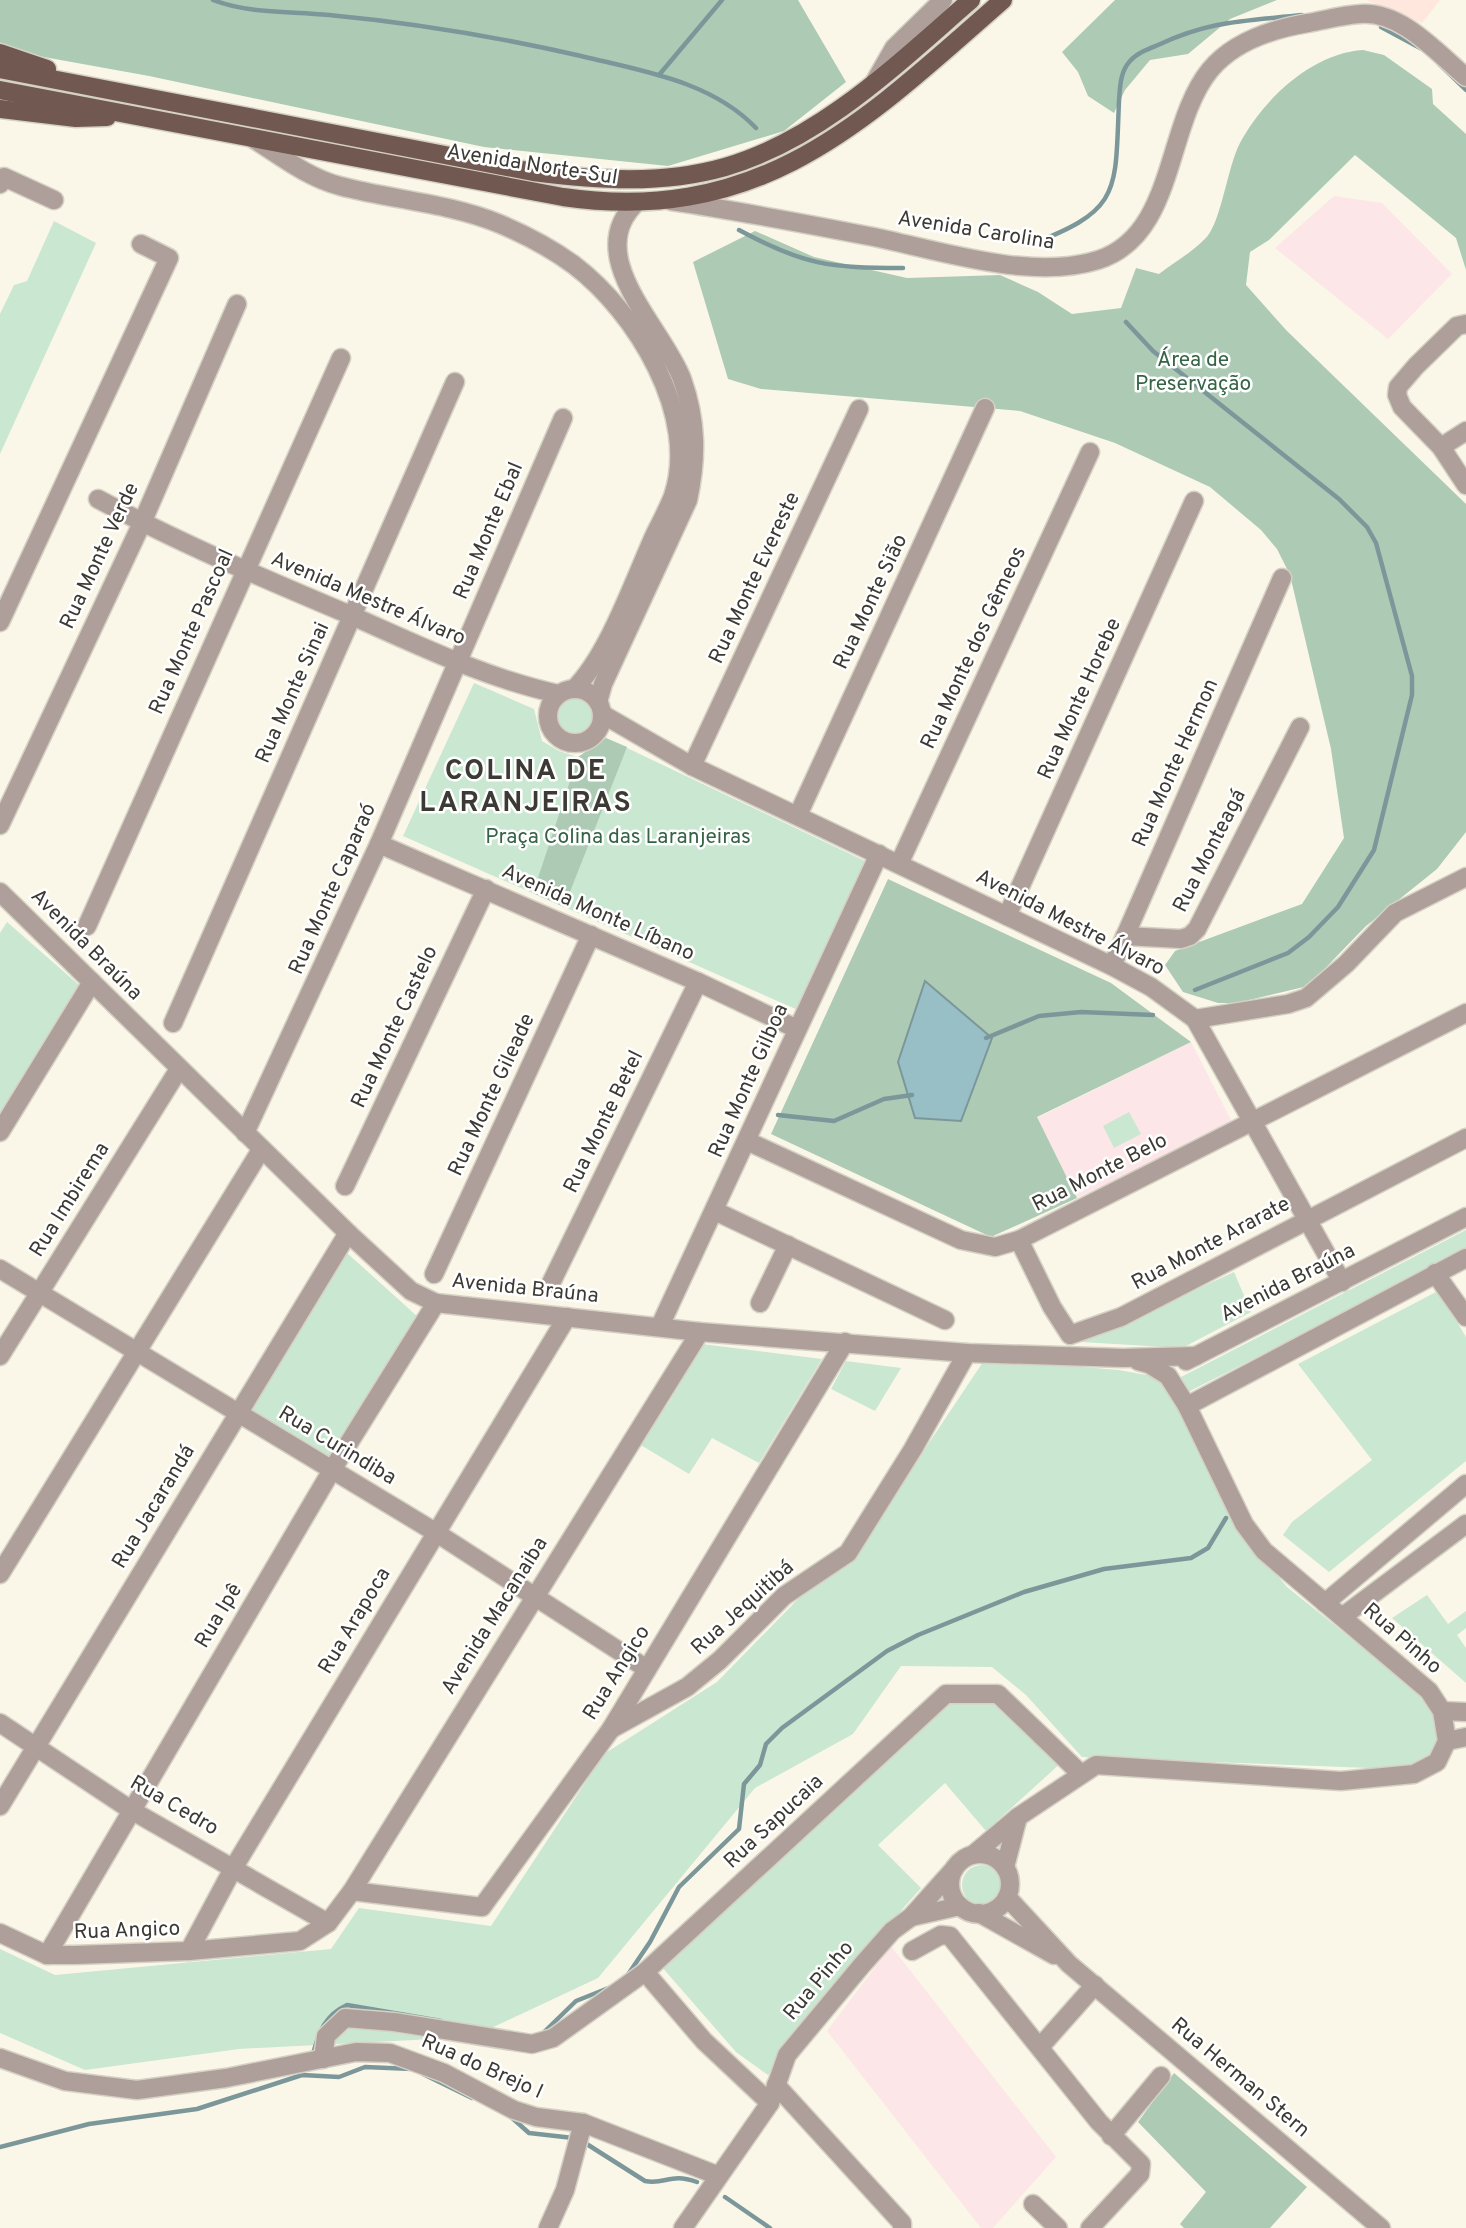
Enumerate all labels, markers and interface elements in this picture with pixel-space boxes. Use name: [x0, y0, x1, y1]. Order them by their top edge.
street label: Avenida Norte-Sul: [445, 138, 619, 192]
street label: Avenida Carolina: [896, 205, 1056, 257]
park label: Área de Preservação: [1135, 346, 1251, 398]
street label: Rua Monte Ebal: [448, 458, 530, 604]
street label: Rua Monte Verde: [54, 478, 146, 634]
street label: Rua Monte Evereste: [703, 488, 807, 668]
street label: Rua Monte Sião: [828, 530, 914, 674]
street label: Rua Monte dos Gêmeos: [915, 542, 1033, 754]
street label: Rua Monte Pascoal: [143, 545, 241, 719]
street label: Avenida Mestre Álvaro: [267, 545, 470, 652]
street label: Rua Monte Horebe: [1032, 614, 1128, 784]
street label: Rua Monte Sinai: [250, 618, 336, 768]
street label: Rua Monte Hermon: [1127, 675, 1225, 851]
district label: COLINA DE LARANJEIRAS: [419, 754, 633, 822]
street label: Rua Monteagá: [1167, 785, 1253, 917]
street label: Rua Monte Caparaó: [283, 799, 383, 979]
park label: Praça Colina das Laranjeiras: [485, 824, 751, 851]
street label: Avenida Monte Líbano: [497, 858, 699, 968]
street label: Avenida Mestre Álvaro: [971, 863, 1170, 982]
street label: Avenida Braúna: [24, 883, 148, 1007]
street label: Rua Monte Castelo: [346, 941, 444, 1113]
street label: Rua Monte Gilboa: [703, 1000, 795, 1162]
street label: Rua Monte Gileade: [442, 1009, 542, 1181]
street label: Rua Monte Betel: [558, 1046, 650, 1198]
street label: Rua Monte Belo: [1028, 1127, 1172, 1219]
street label: Rua Imbirema: [24, 1137, 116, 1263]
street label: Rua Monte Ararate: [1127, 1191, 1295, 1297]
street label: Avenida Braúna: [1216, 1237, 1360, 1329]
street label: Avenida Braúna: [450, 1268, 600, 1310]
street label: Rua Curindiba: [273, 1400, 401, 1492]
street label: Rua Jacarandá: [106, 1440, 202, 1574]
street label: Avenida Macanaiba: [436, 1532, 554, 1700]
street label: Rua Jequitibá: [686, 1555, 800, 1661]
street label: Rua Arapoca: [313, 1563, 397, 1679]
street label: Rua Ipê: [189, 1579, 249, 1653]
street label: Rua Pinho: [1357, 1597, 1447, 1681]
street label: Rua Angico: [577, 1621, 657, 1725]
street label: Rua Sapucaia: [718, 1769, 830, 1875]
street label: Rua Cedro: [125, 1770, 223, 1842]
street label: Rua Angico: [73, 1916, 181, 1946]
street label: Rua Pinho: [778, 1936, 860, 2026]
street label: Rua Herman Stern: [1165, 2012, 1315, 2144]
street label: Rua do Brejo I: [417, 2028, 547, 2106]

